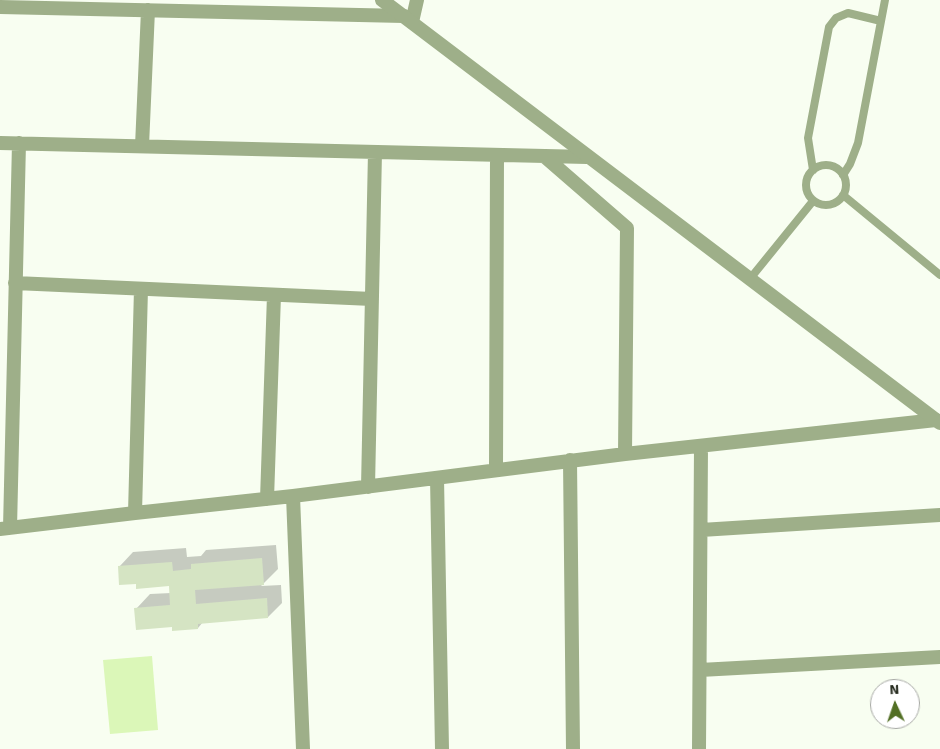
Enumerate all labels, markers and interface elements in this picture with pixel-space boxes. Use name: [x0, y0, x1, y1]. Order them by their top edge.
north arrow: [870, 679, 920, 729]
text: N: [889, 681, 900, 698]

